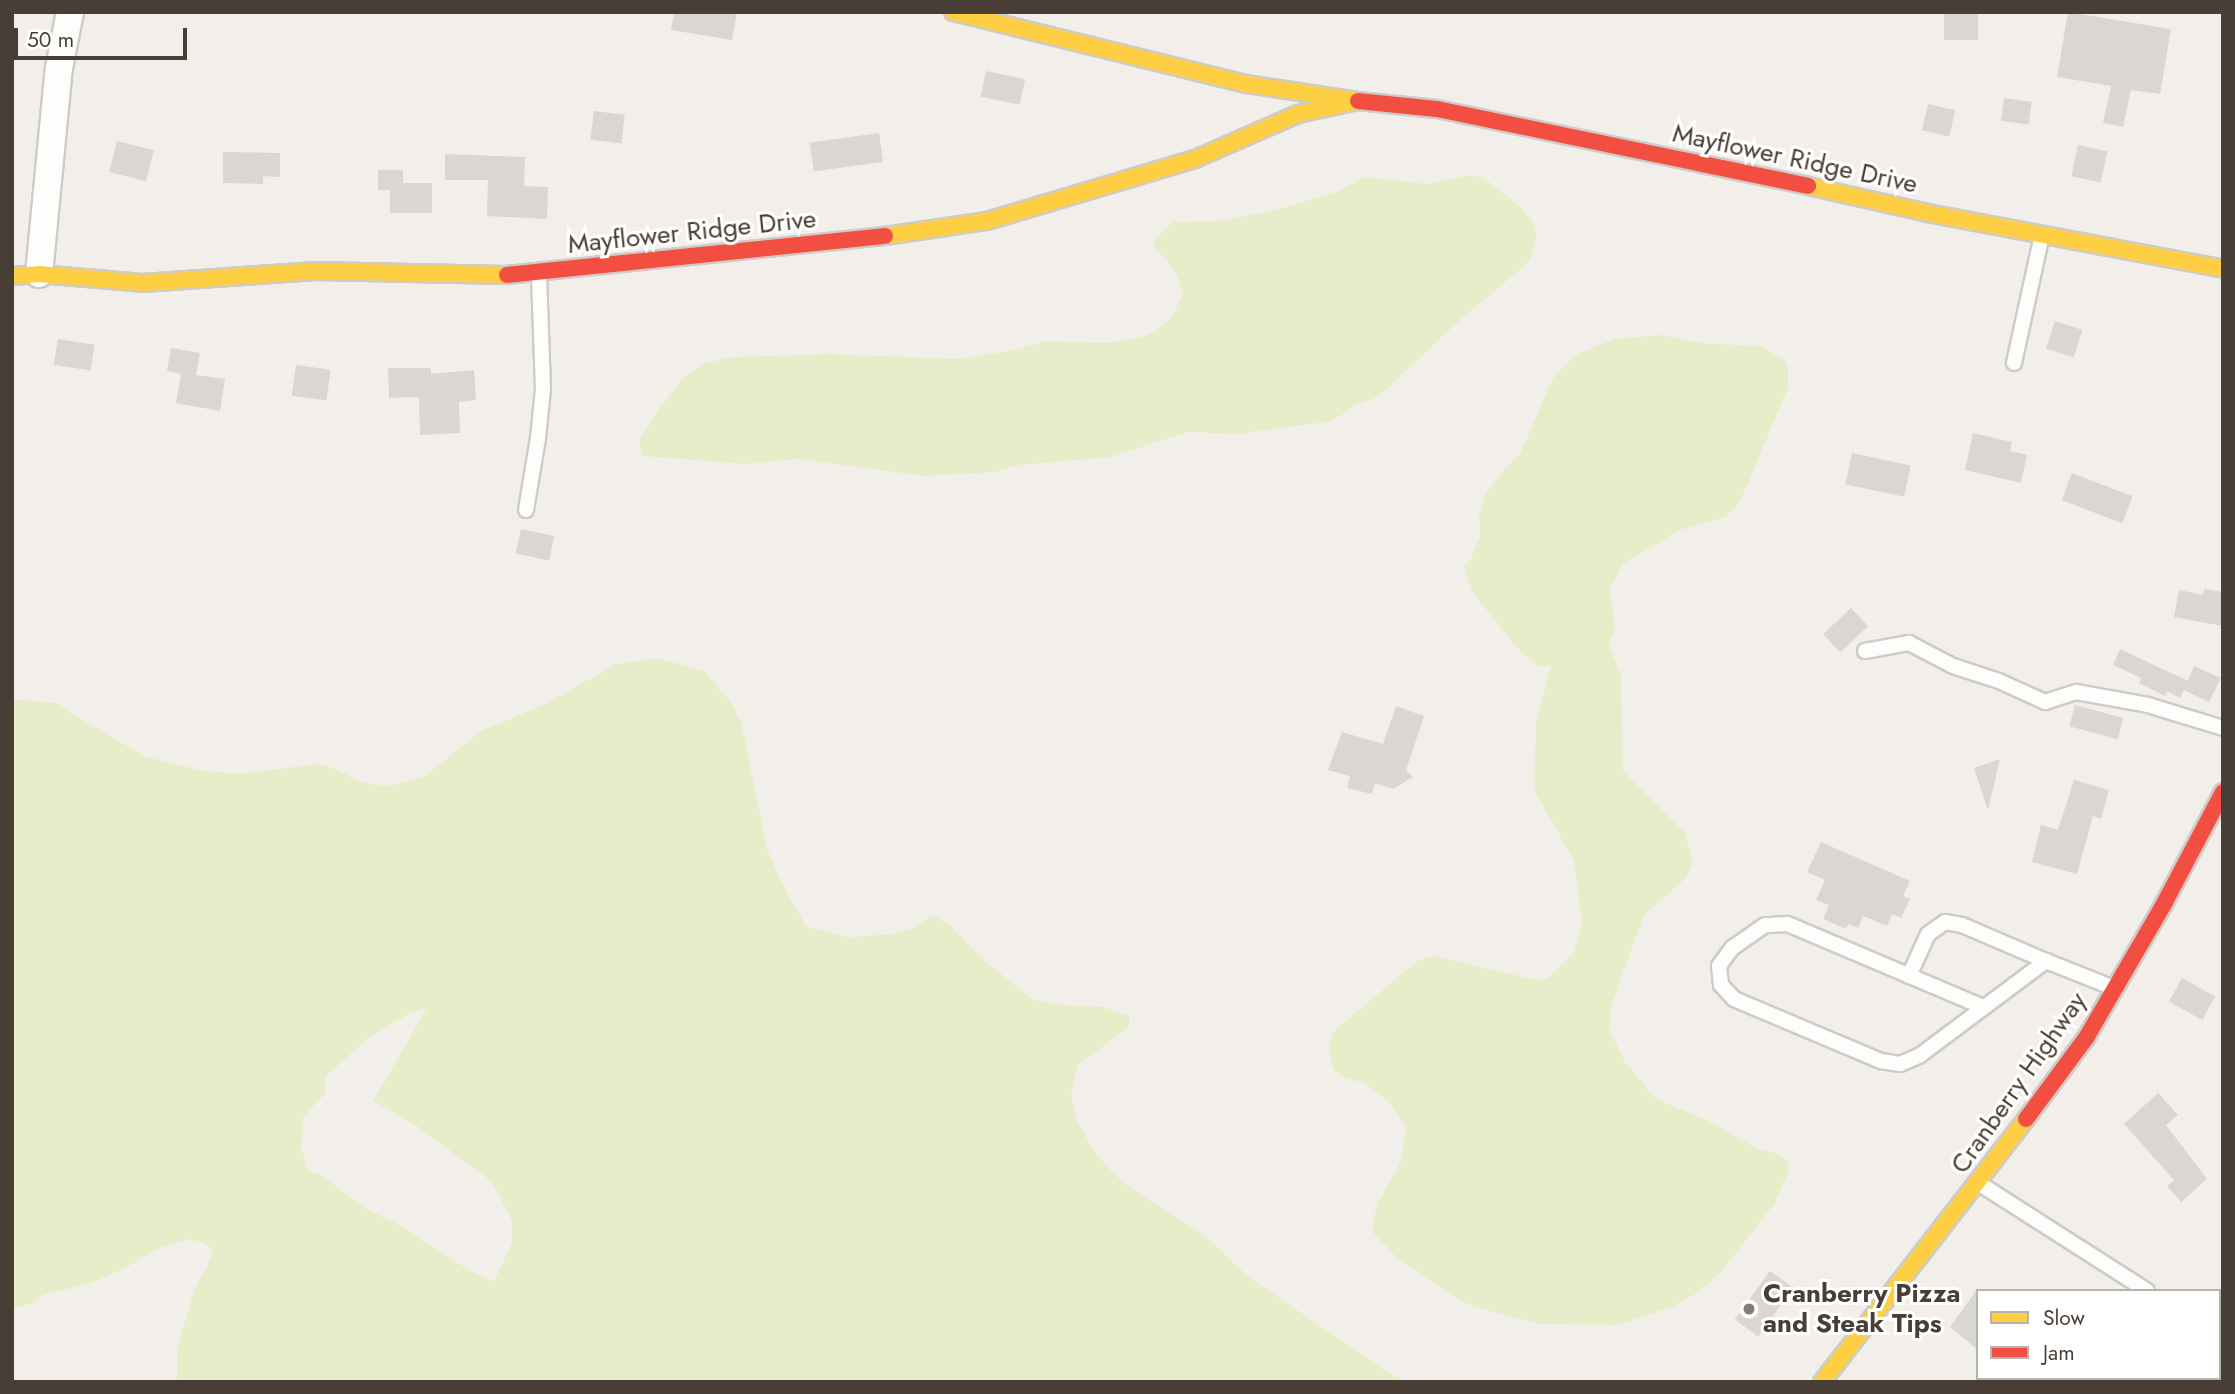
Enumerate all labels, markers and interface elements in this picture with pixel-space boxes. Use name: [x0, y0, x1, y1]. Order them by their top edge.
scale bar: [18, 14, 191, 58]
text: 50 m: [27, 25, 74, 55]
street label: Mayflower Ridge Drive: [1670, 118, 1920, 200]
street label: Mayflower Ridge Drive: [566, 203, 818, 261]
street label: Cranberry Highway: [1945, 986, 2093, 1180]
place label: Cranberry Pizza and Steak Tips: [1763, 1278, 1961, 1340]
legend: [1976, 1289, 2221, 1380]
marker: Cranberry Pizza and Steak Tips: [1741, 1301, 1757, 1317]
text: Slow: [2043, 1303, 2085, 1333]
text: Jam: [2043, 1338, 2075, 1368]

